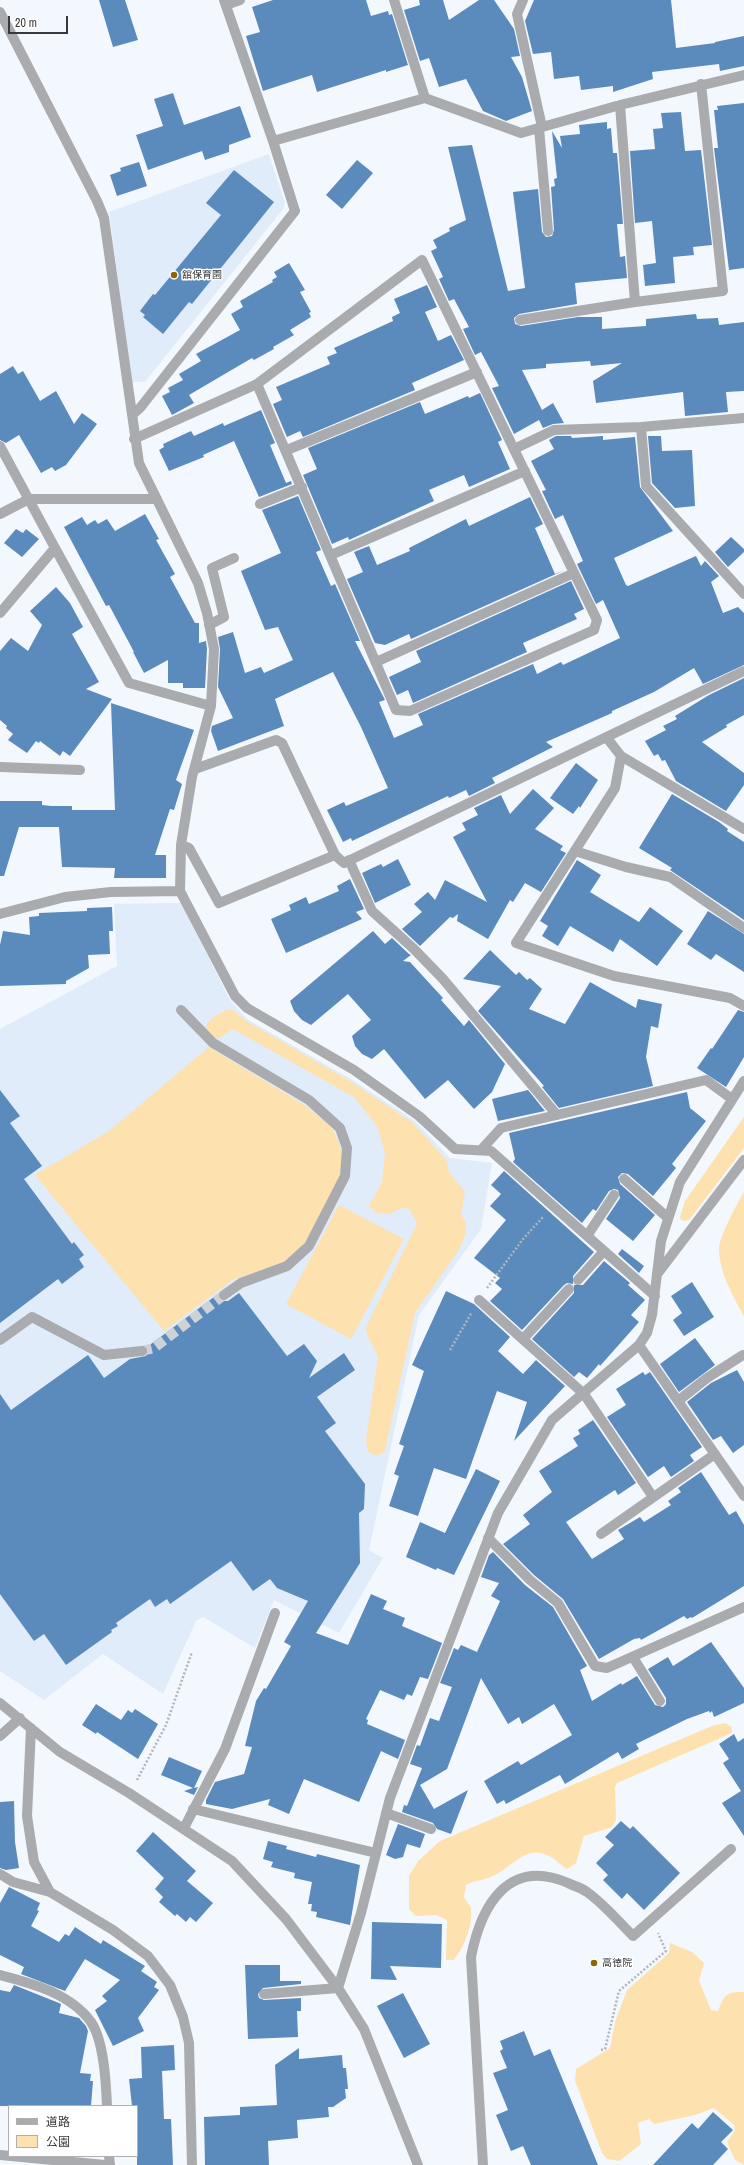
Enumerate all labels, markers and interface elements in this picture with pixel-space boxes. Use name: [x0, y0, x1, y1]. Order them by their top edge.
scale bar: [10, 8, 70, 34]
text: 20 m: [15, 15, 37, 31]
place label: 舘保育園: [182, 269, 222, 281]
marker: 舘保育園: [169, 270, 179, 280]
place label: 高徳院: [602, 1957, 632, 1969]
marker: 高徳院: [589, 1958, 599, 1968]
legend: [8, 2105, 138, 2157]
text: 道路: [46, 2114, 70, 2130]
text: 公園: [46, 2134, 70, 2150]

